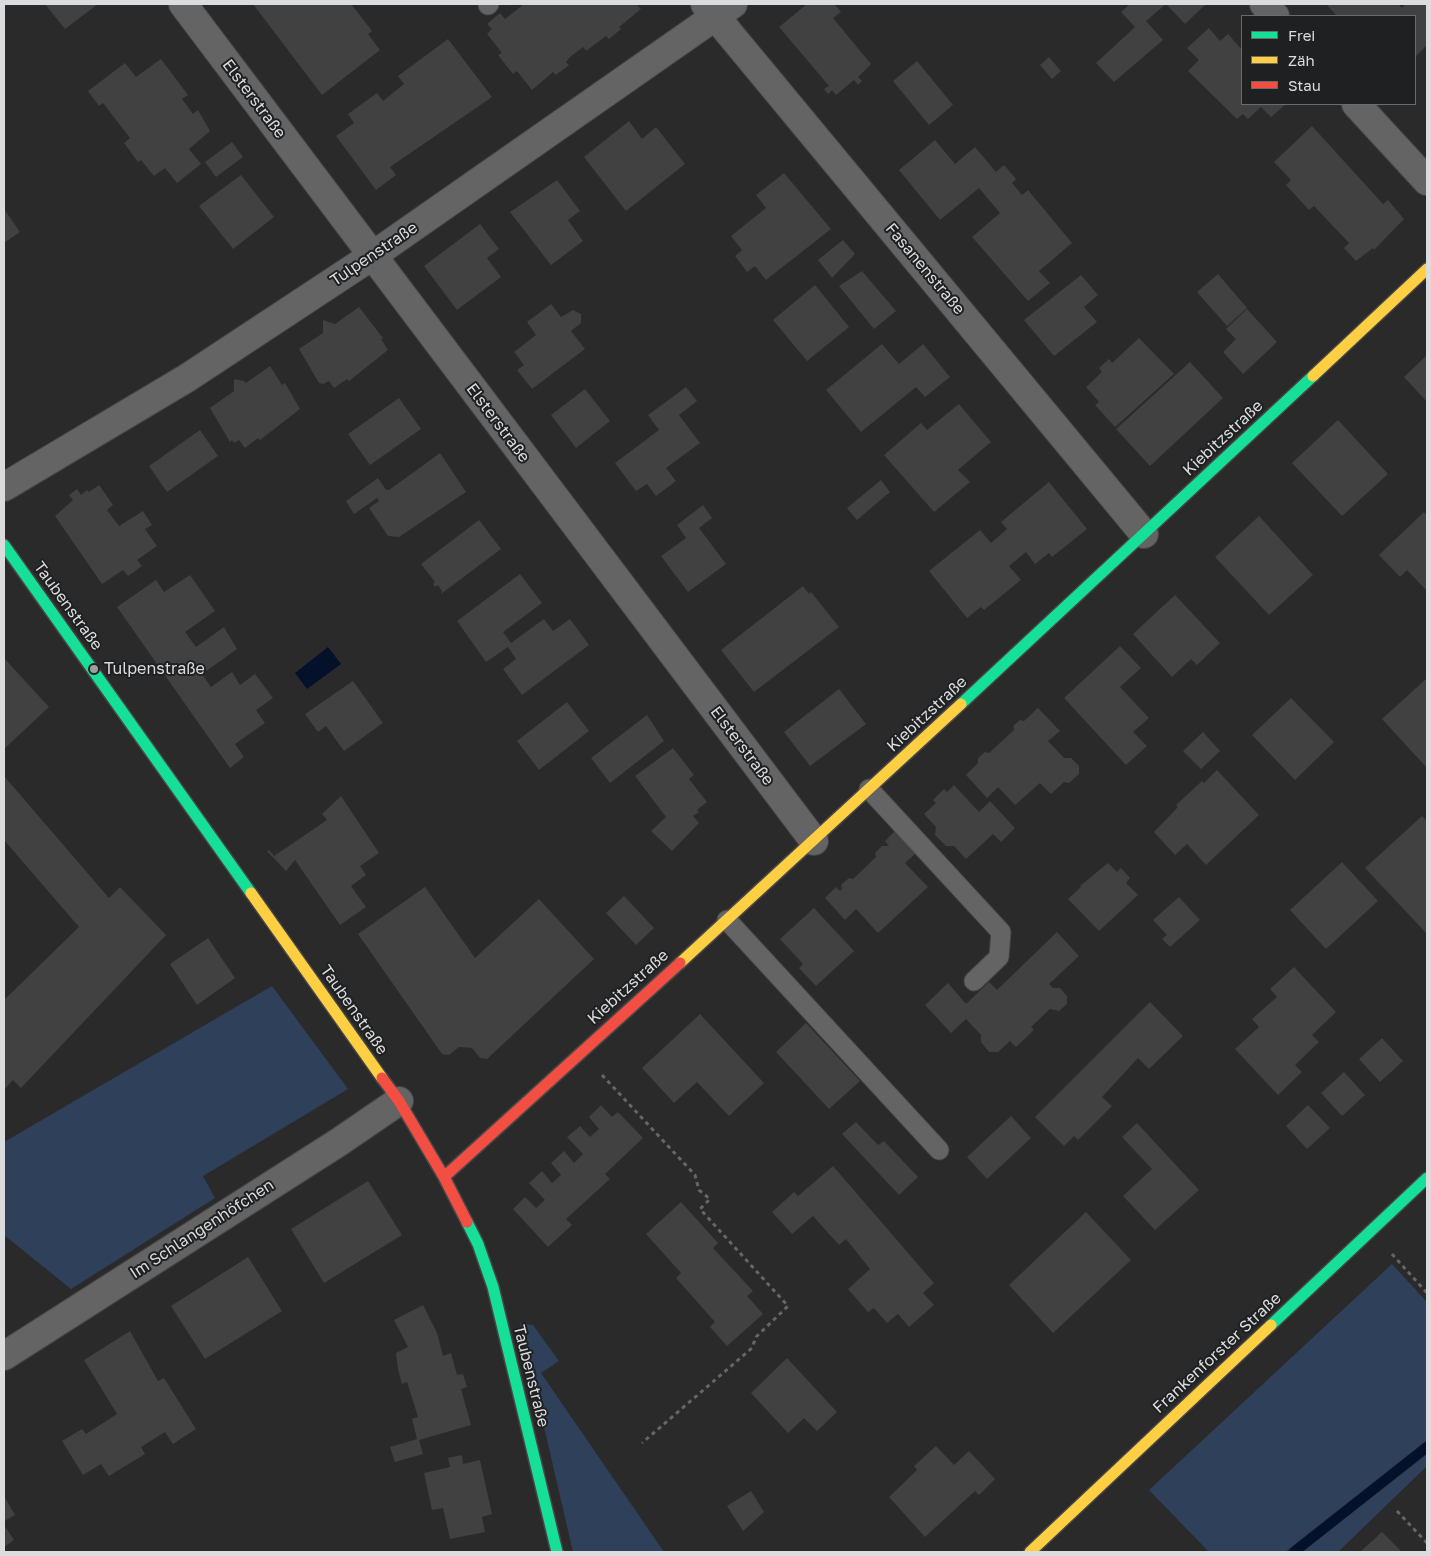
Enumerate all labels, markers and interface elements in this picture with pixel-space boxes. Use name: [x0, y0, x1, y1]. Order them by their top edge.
legend: [1241, 15, 1416, 105]
text: Frei: [1288, 26, 1315, 44]
text: Zäh: [1288, 51, 1315, 69]
street label: Elsterstraße: [218, 56, 290, 142]
text: Stau: [1288, 76, 1321, 94]
street label: Tulpenstraße: [327, 218, 421, 290]
street label: Fasanenstraße: [881, 219, 969, 319]
street label: Elsterstraße: [462, 380, 534, 466]
street label: Kiebitzstraße: [1179, 396, 1267, 480]
street label: Taubenstraße: [29, 558, 107, 654]
place label: Tulpenstraße: [104, 659, 205, 679]
marker: Tulpenstraße: [88, 663, 100, 675]
street label: Kiebitzstraße: [883, 672, 971, 756]
street label: Elsterstraße: [706, 703, 778, 789]
street label: Kiebitzstraße: [584, 946, 672, 1028]
street label: Taubenstraße: [316, 962, 392, 1058]
street label: Im Schlangenhöfchen: [126, 1175, 278, 1283]
street label: Frankenforster Straße: [1149, 1289, 1285, 1417]
street label: Taubenstraße: [509, 1323, 553, 1429]

